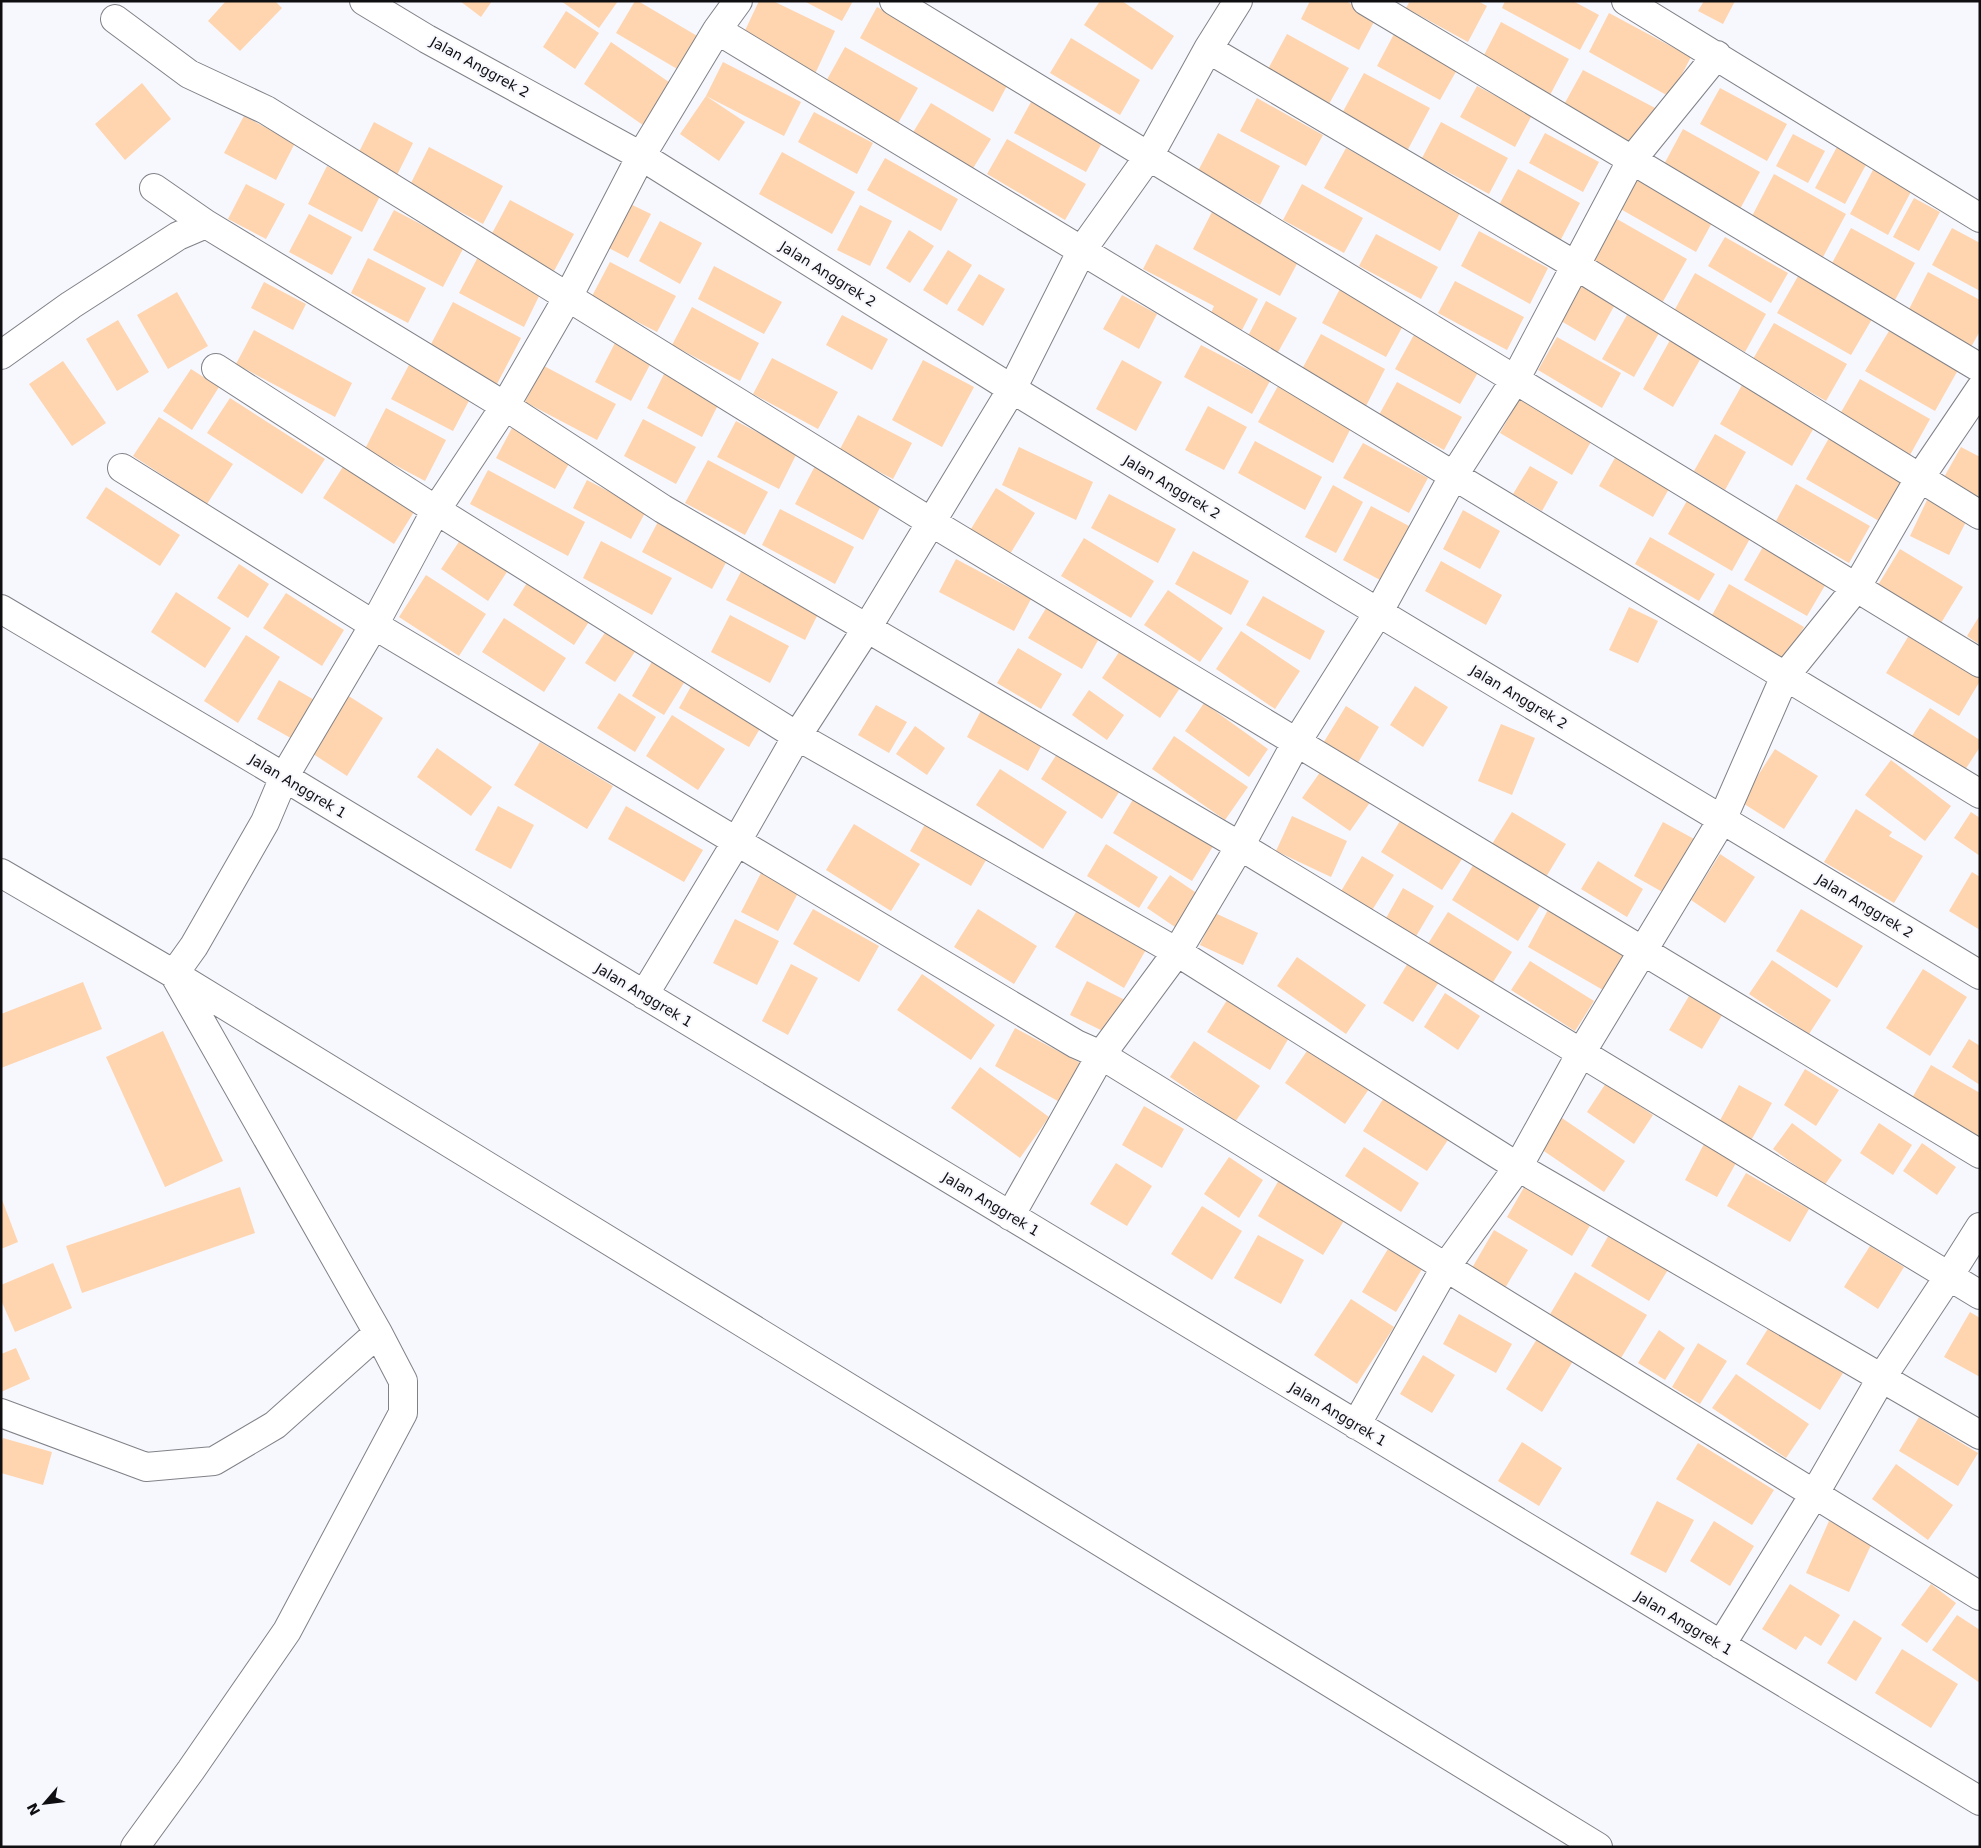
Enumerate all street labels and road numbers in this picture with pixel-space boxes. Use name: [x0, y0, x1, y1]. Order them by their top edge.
street label: Jalan Anggrek 2: [427, 33, 532, 101]
street label: Jalan Anggrek 2: [776, 237, 879, 310]
street label: Jalan Anggrek 2: [1120, 451, 1223, 522]
street label: Jalan Anggrek 2: [1467, 661, 1570, 732]
street label: Jalan Anggrek 1: [246, 750, 349, 821]
street label: Jalan Anggrek 2: [1813, 870, 1916, 941]
street label: Jalan Anggrek 1: [592, 959, 695, 1030]
street label: Jalan Anggrek 1: [939, 1168, 1042, 1239]
street label: Jalan Anggrek 1: [1286, 1378, 1389, 1449]
street label: Jalan Anggrek 1: [1632, 1587, 1735, 1658]

